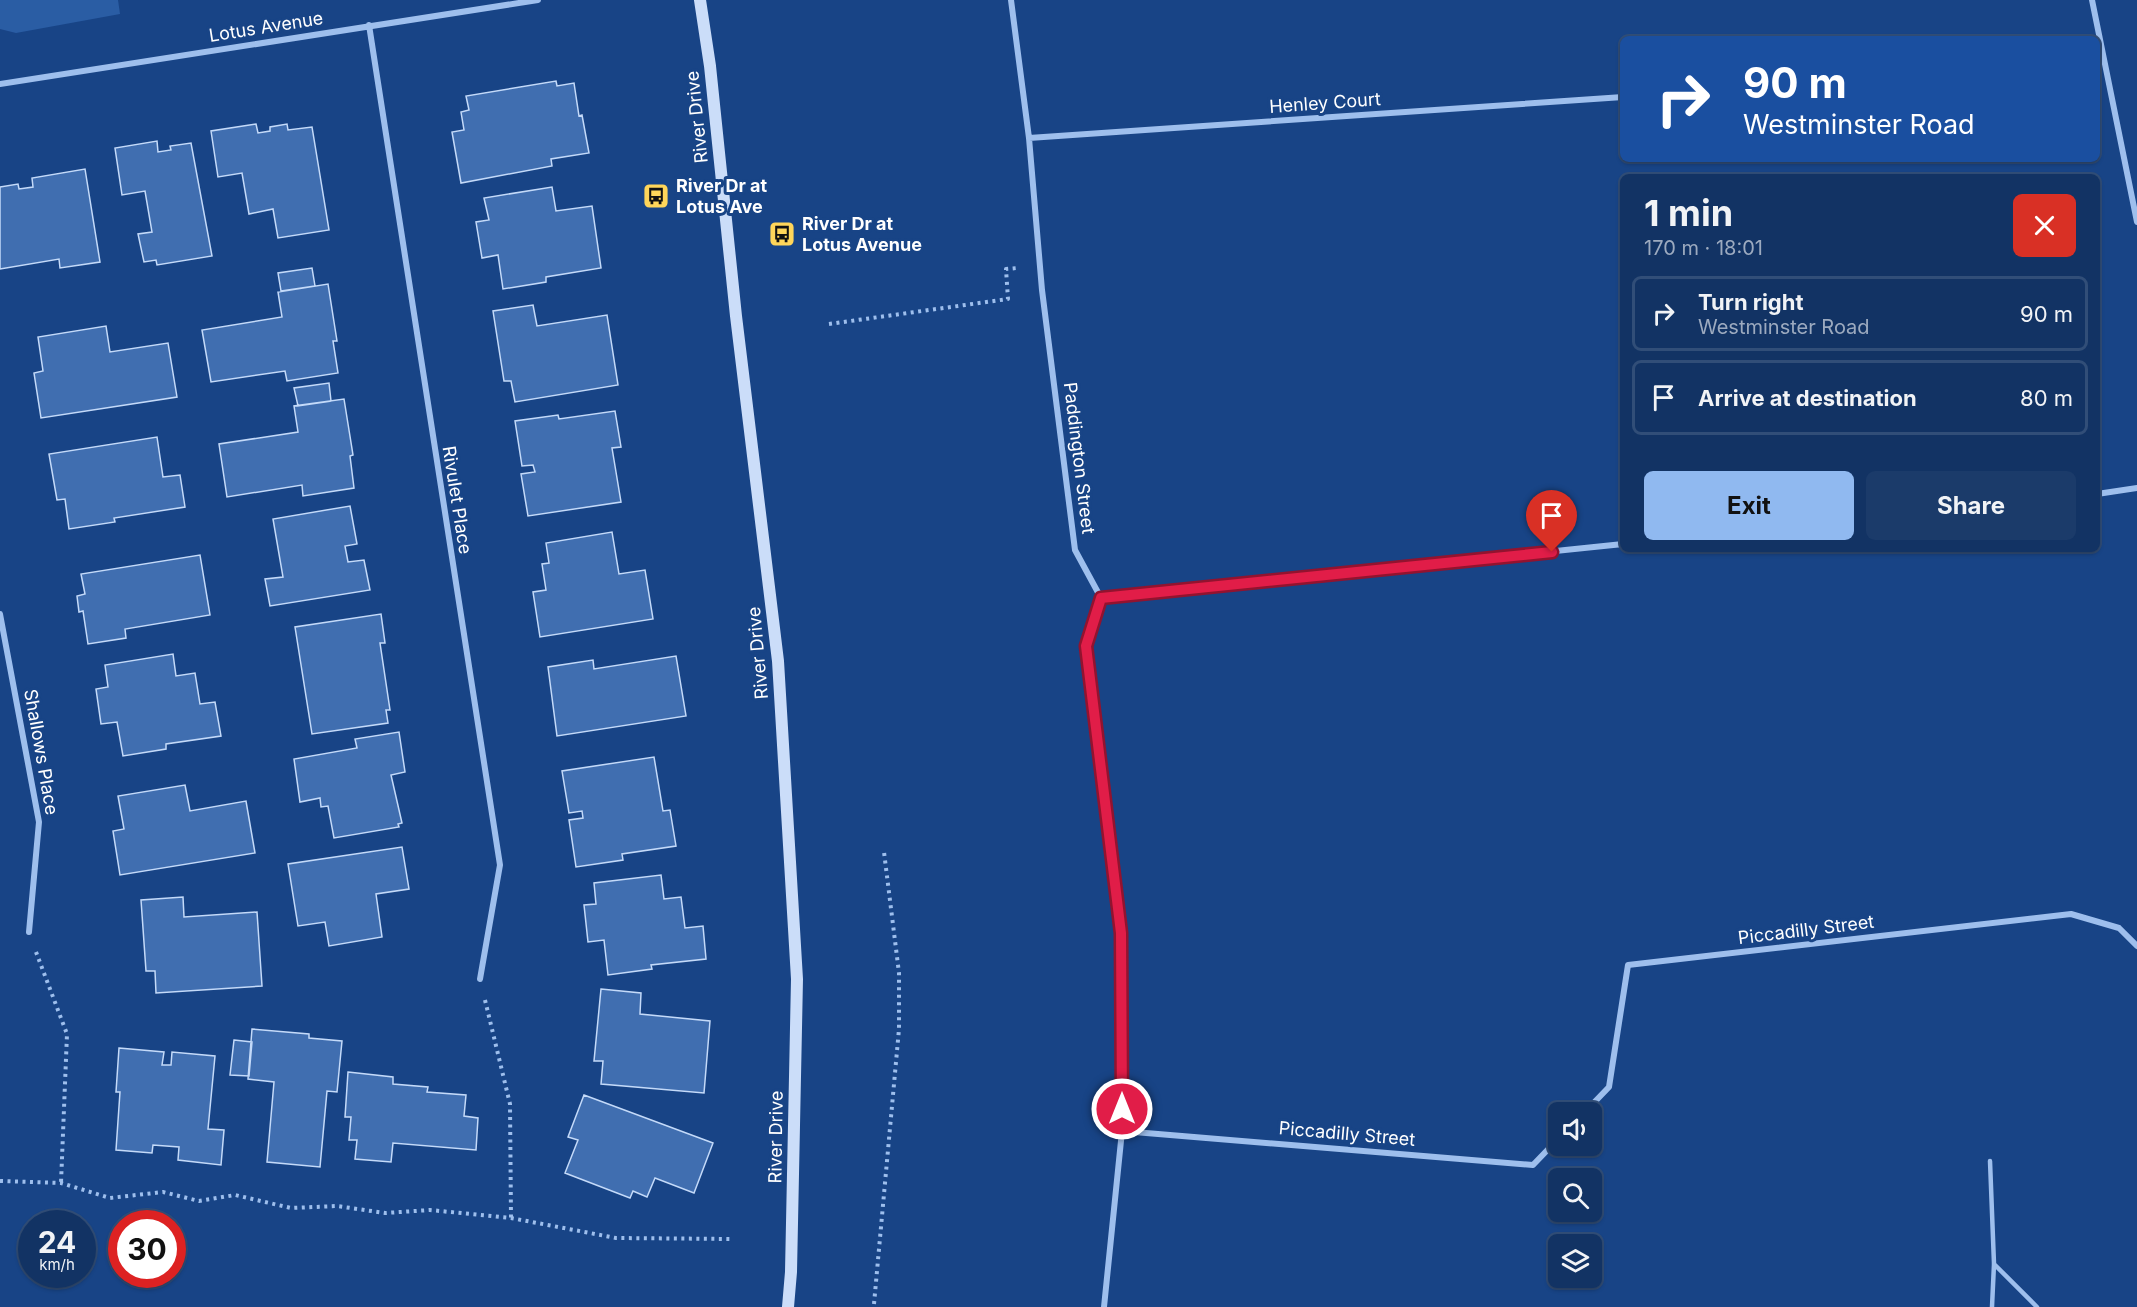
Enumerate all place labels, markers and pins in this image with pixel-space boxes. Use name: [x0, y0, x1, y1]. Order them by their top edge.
place label: River Dr at Lotus Ave: [676, 175, 768, 217]
bus stop icon: River Dr at Lotus Ave: [641, 181, 671, 211]
place label: River Dr at Lotus Avenue: [802, 213, 922, 255]
bus stop icon: River Dr at Lotus Avenue: [767, 219, 797, 249]
pin: [1526, 490, 1577, 552]

